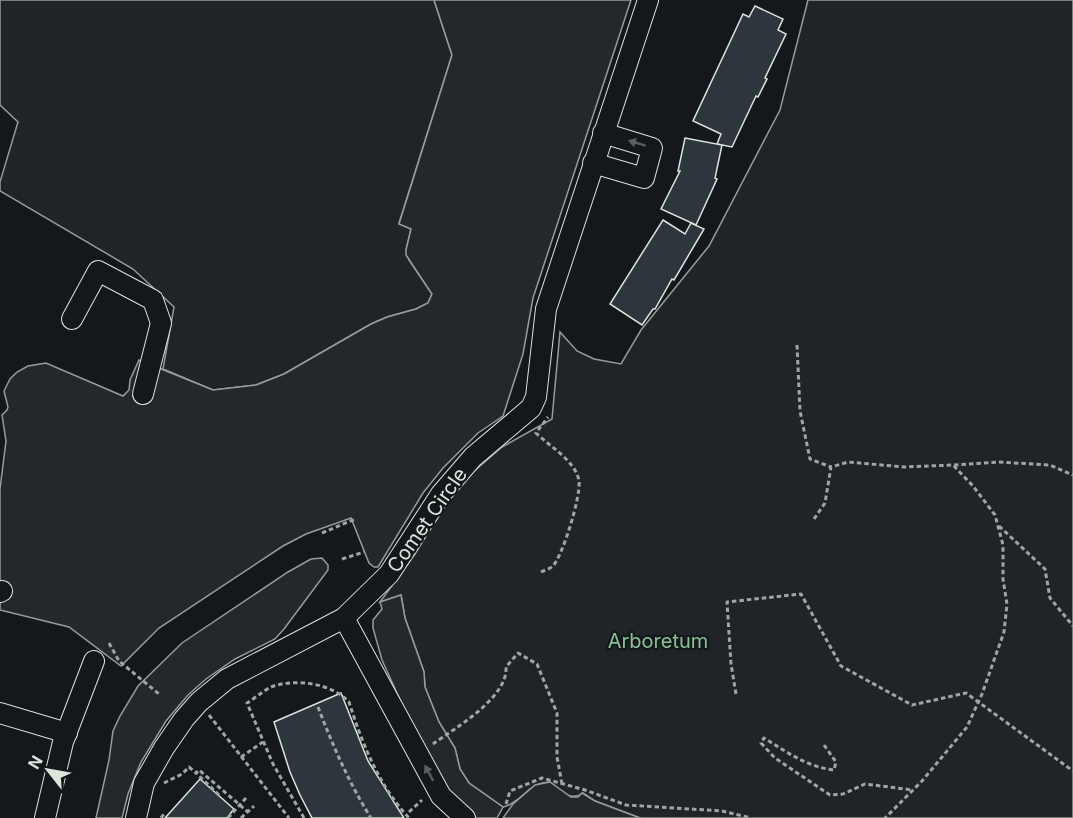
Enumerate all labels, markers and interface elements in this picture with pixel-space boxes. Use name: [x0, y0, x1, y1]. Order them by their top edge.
one-way arrow: [628, 138, 646, 147]
street label: Comet Circle: [382, 463, 472, 577]
park label: Arboretum: [608, 629, 708, 653]
north arrow: [18, 740, 78, 800]
text: N: [23, 752, 47, 773]
one-way arrow: [424, 764, 434, 781]

